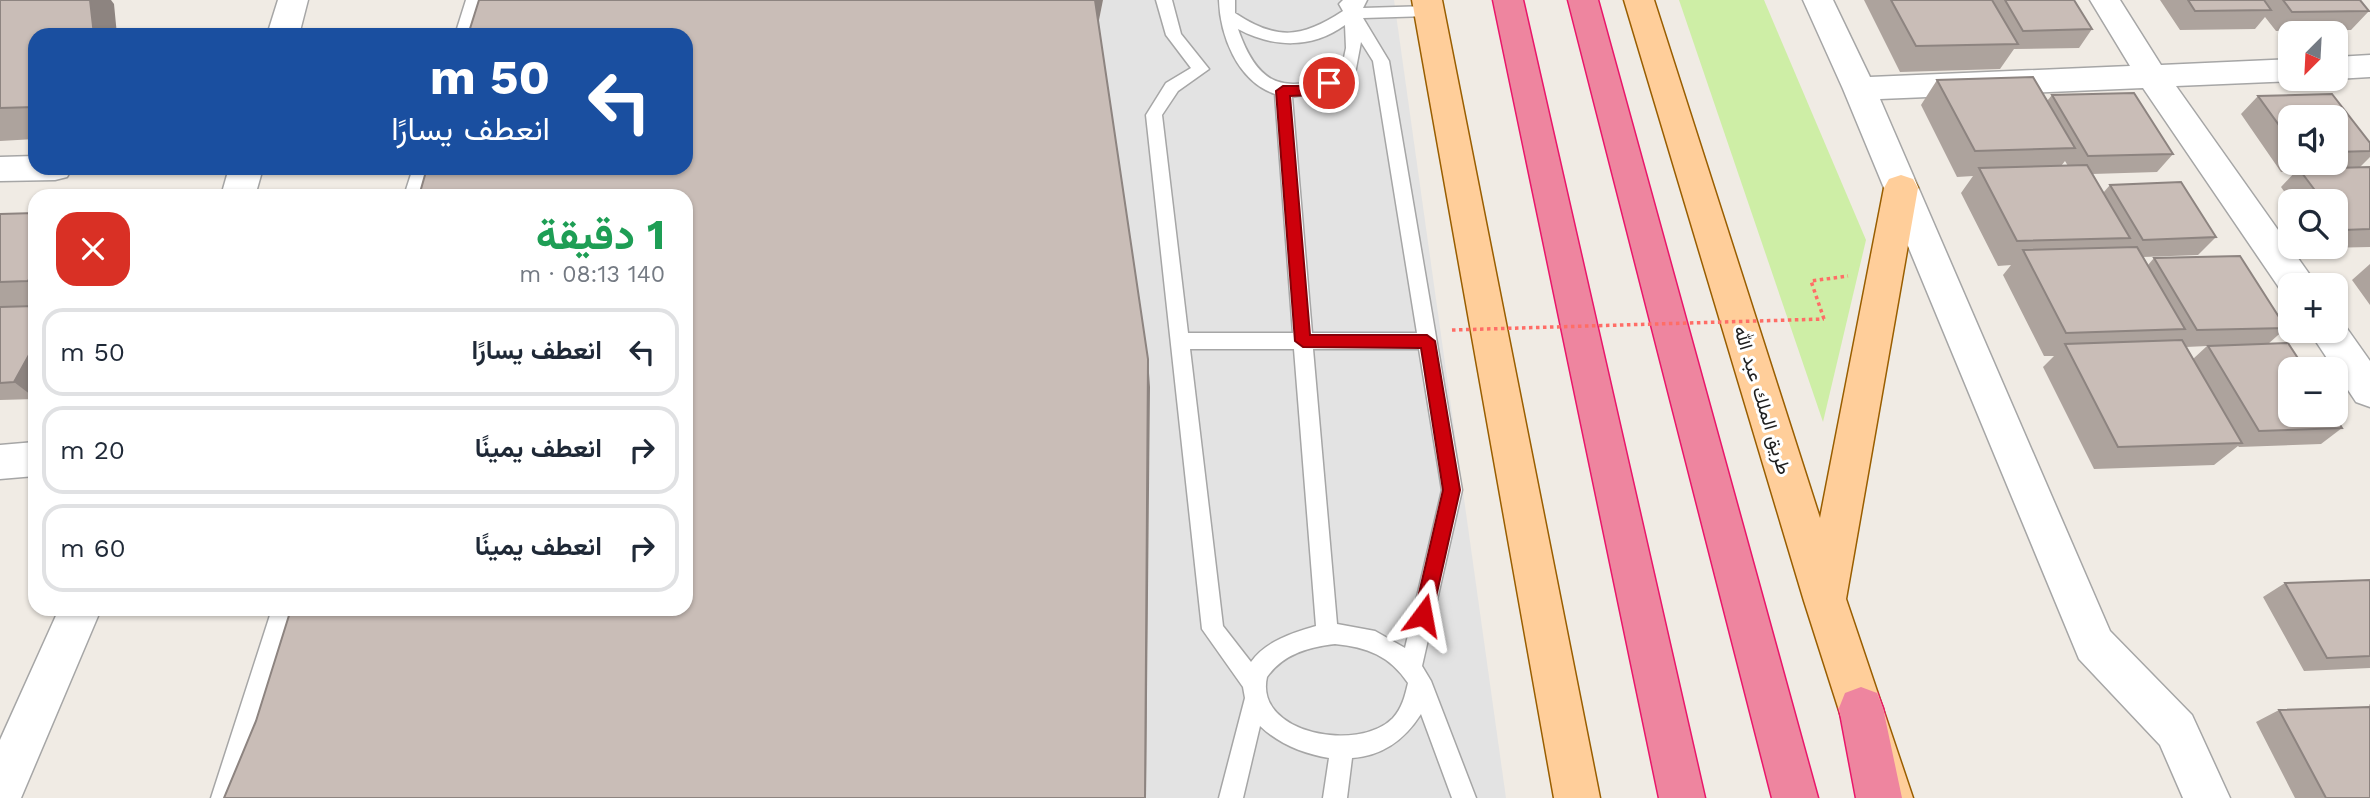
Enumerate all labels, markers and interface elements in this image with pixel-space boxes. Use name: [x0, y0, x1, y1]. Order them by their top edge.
north arrow: [2278, 21, 2348, 91]
map controls: [2278, 21, 2348, 427]
text: 50 m: [430, 48, 550, 106]
pin: [1299, 53, 1359, 113]
icon: left: [574, 56, 665, 147]
icon: arrive: [1310, 64, 1348, 102]
button: sound: [2278, 105, 2348, 175]
text: انعطف يسارًا: [391, 110, 550, 148]
button: search: [2278, 189, 2348, 259]
text: 1 دقيقة: [536, 210, 665, 259]
button: close: [56, 212, 130, 286]
text: 140 m · 08:13: [519, 261, 665, 288]
button: +: [2278, 273, 2348, 343]
street label: طريق الملك عبد الله: [1729, 323, 1796, 477]
icon: left: [623, 333, 661, 371]
text: انعطف يسارًا: [472, 335, 602, 365]
text: 50 m: [60, 337, 125, 367]
button: −: [2278, 357, 2348, 427]
icon: right: [623, 431, 661, 469]
text: انعطف يمينًا: [475, 433, 602, 463]
text: 20 m: [60, 435, 125, 465]
icon: right: [623, 529, 661, 567]
text: انعطف يمينًا: [475, 531, 602, 561]
text: 60 m: [60, 533, 126, 563]
position arrow: [1386, 578, 1460, 652]

